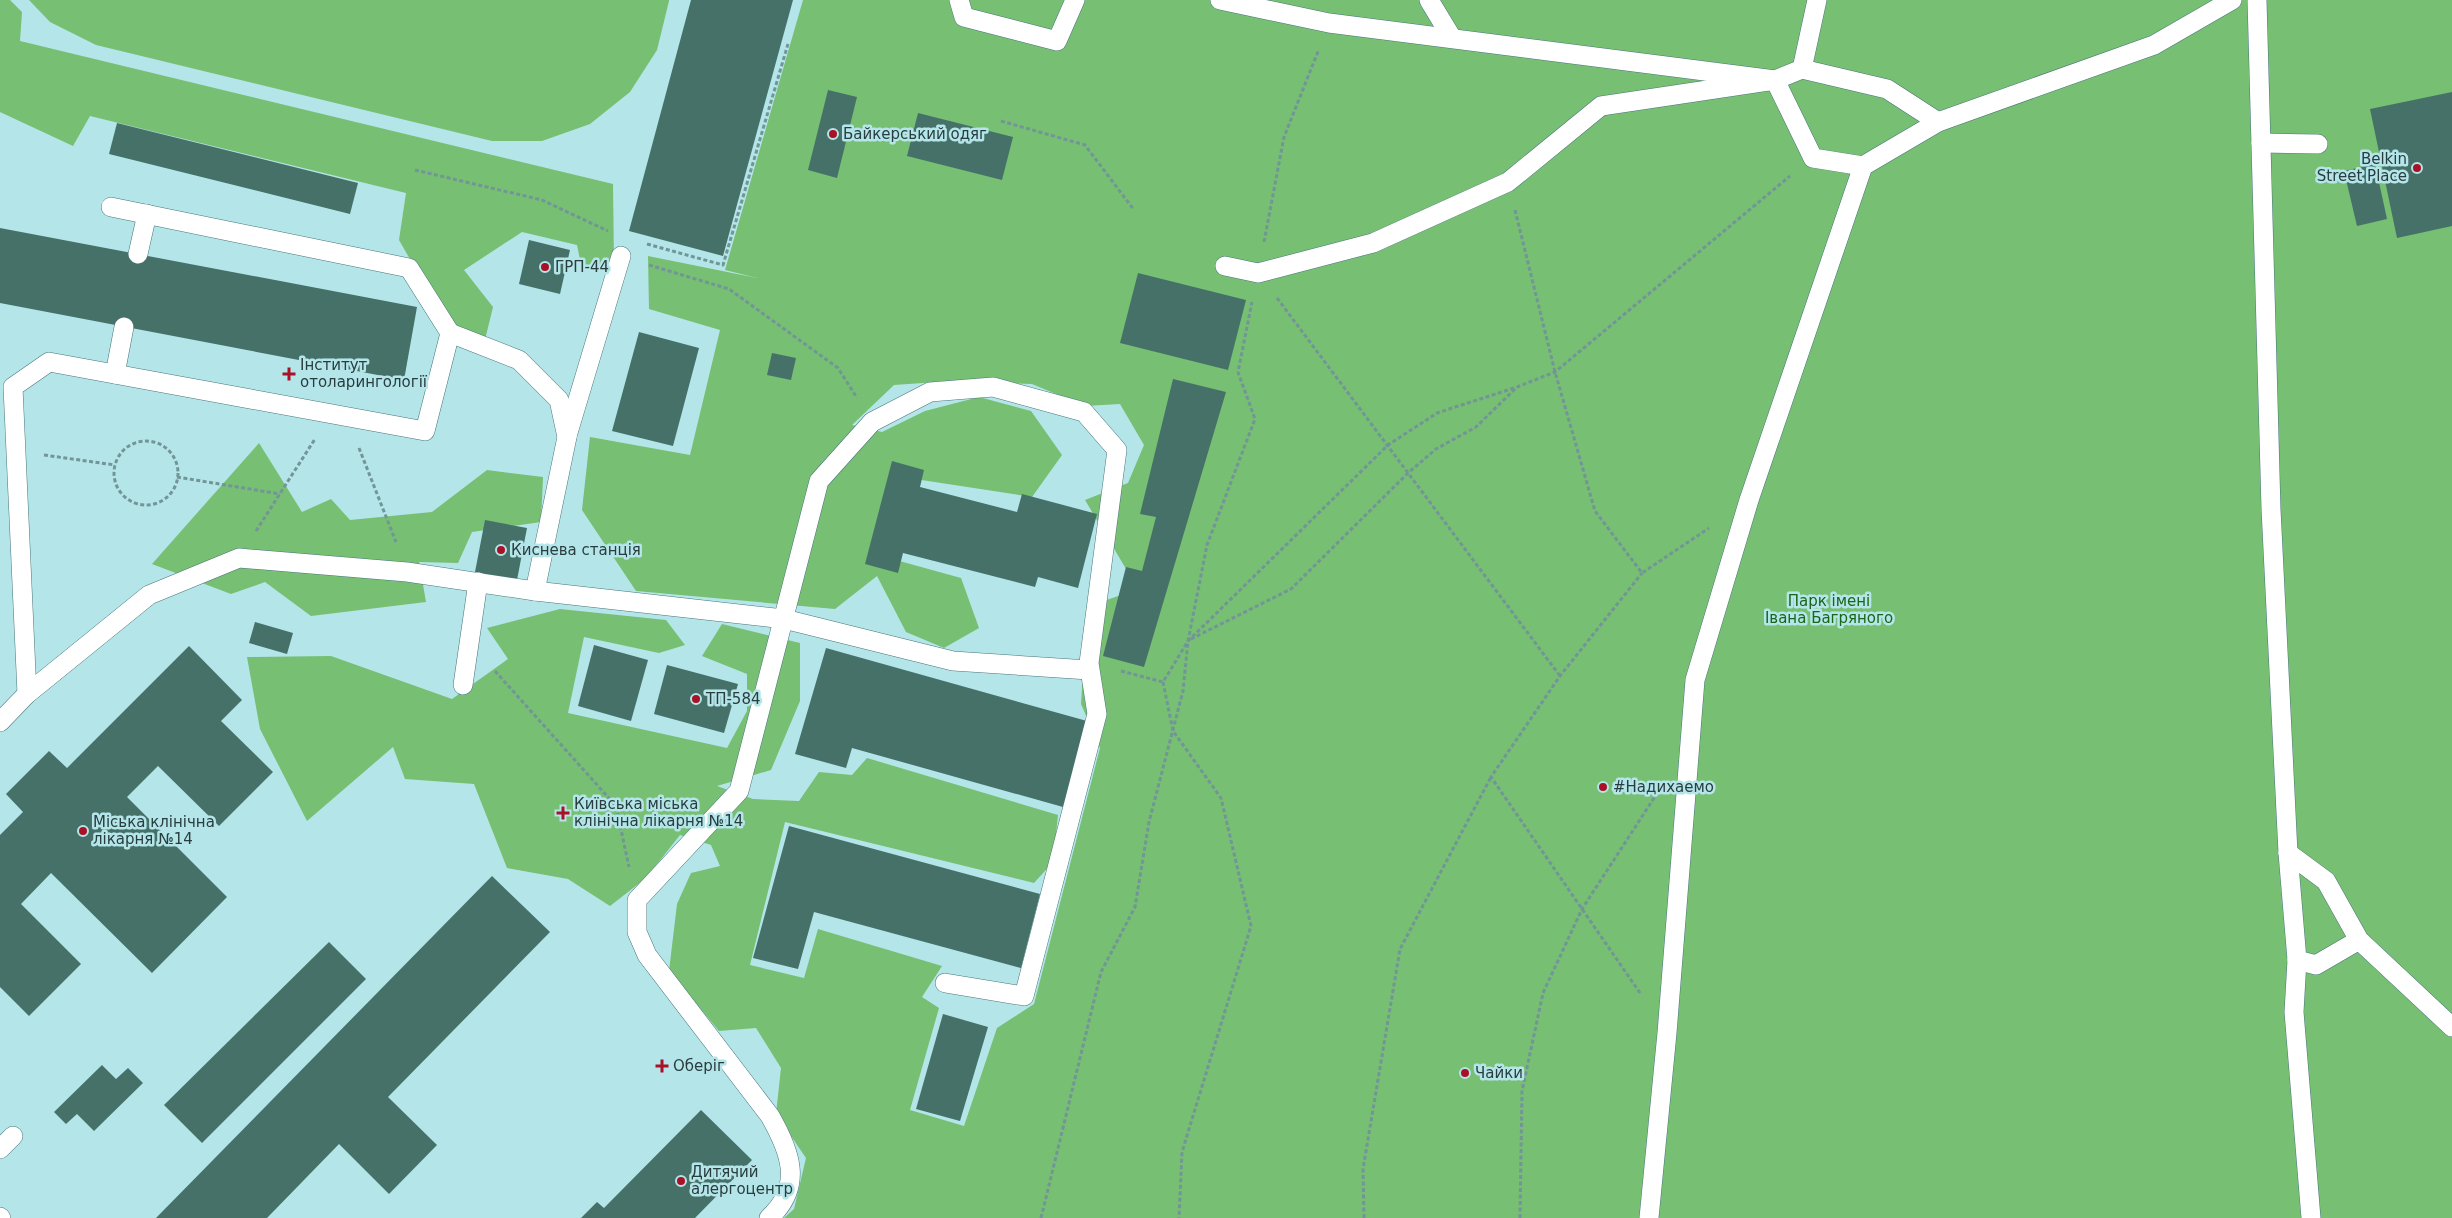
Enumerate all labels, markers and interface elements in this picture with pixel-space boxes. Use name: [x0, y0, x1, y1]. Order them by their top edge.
place label: Байкерський одяг: [843, 125, 987, 143]
marker: Байкерський одяг: [827, 128, 839, 140]
place label: Belkin Street Place: [2317, 150, 2407, 185]
marker: Belkin Street Place: [2411, 162, 2423, 174]
place label: ГРП-44: [555, 258, 609, 276]
marker: ГРП-44: [539, 261, 551, 273]
place label: Інститут отоларингології: [300, 356, 428, 391]
marker: Інститут отоларингології: [282, 367, 296, 381]
place label: Киснева станція: [511, 541, 641, 559]
marker: Киснева станція: [495, 544, 507, 556]
park label: Парк імені Івана Багряного: [1765, 592, 1893, 627]
place label: ТП-584: [705, 690, 761, 708]
marker: ТП-584: [690, 693, 702, 705]
place label: #Надихаемо: [1613, 778, 1714, 796]
marker: #Надихаемо: [1597, 781, 1609, 793]
place label: Київська міська клінічна лікарня №14: [574, 795, 743, 830]
marker: Київська міська клінічна лікарня №14: [556, 806, 570, 820]
place label: Міська клінічна лікарня №14: [93, 813, 215, 848]
marker: Міська клінічна лікарня №14: [77, 825, 89, 837]
place label: Оберіг: [673, 1057, 725, 1075]
marker: Оберіг: [655, 1059, 669, 1073]
place label: Чайки: [1475, 1064, 1523, 1082]
marker: Чайки: [1459, 1067, 1471, 1079]
place label: Дитячий алергоцентр: [691, 1163, 793, 1198]
marker: Дитячий алергоцентр: [675, 1175, 687, 1187]

